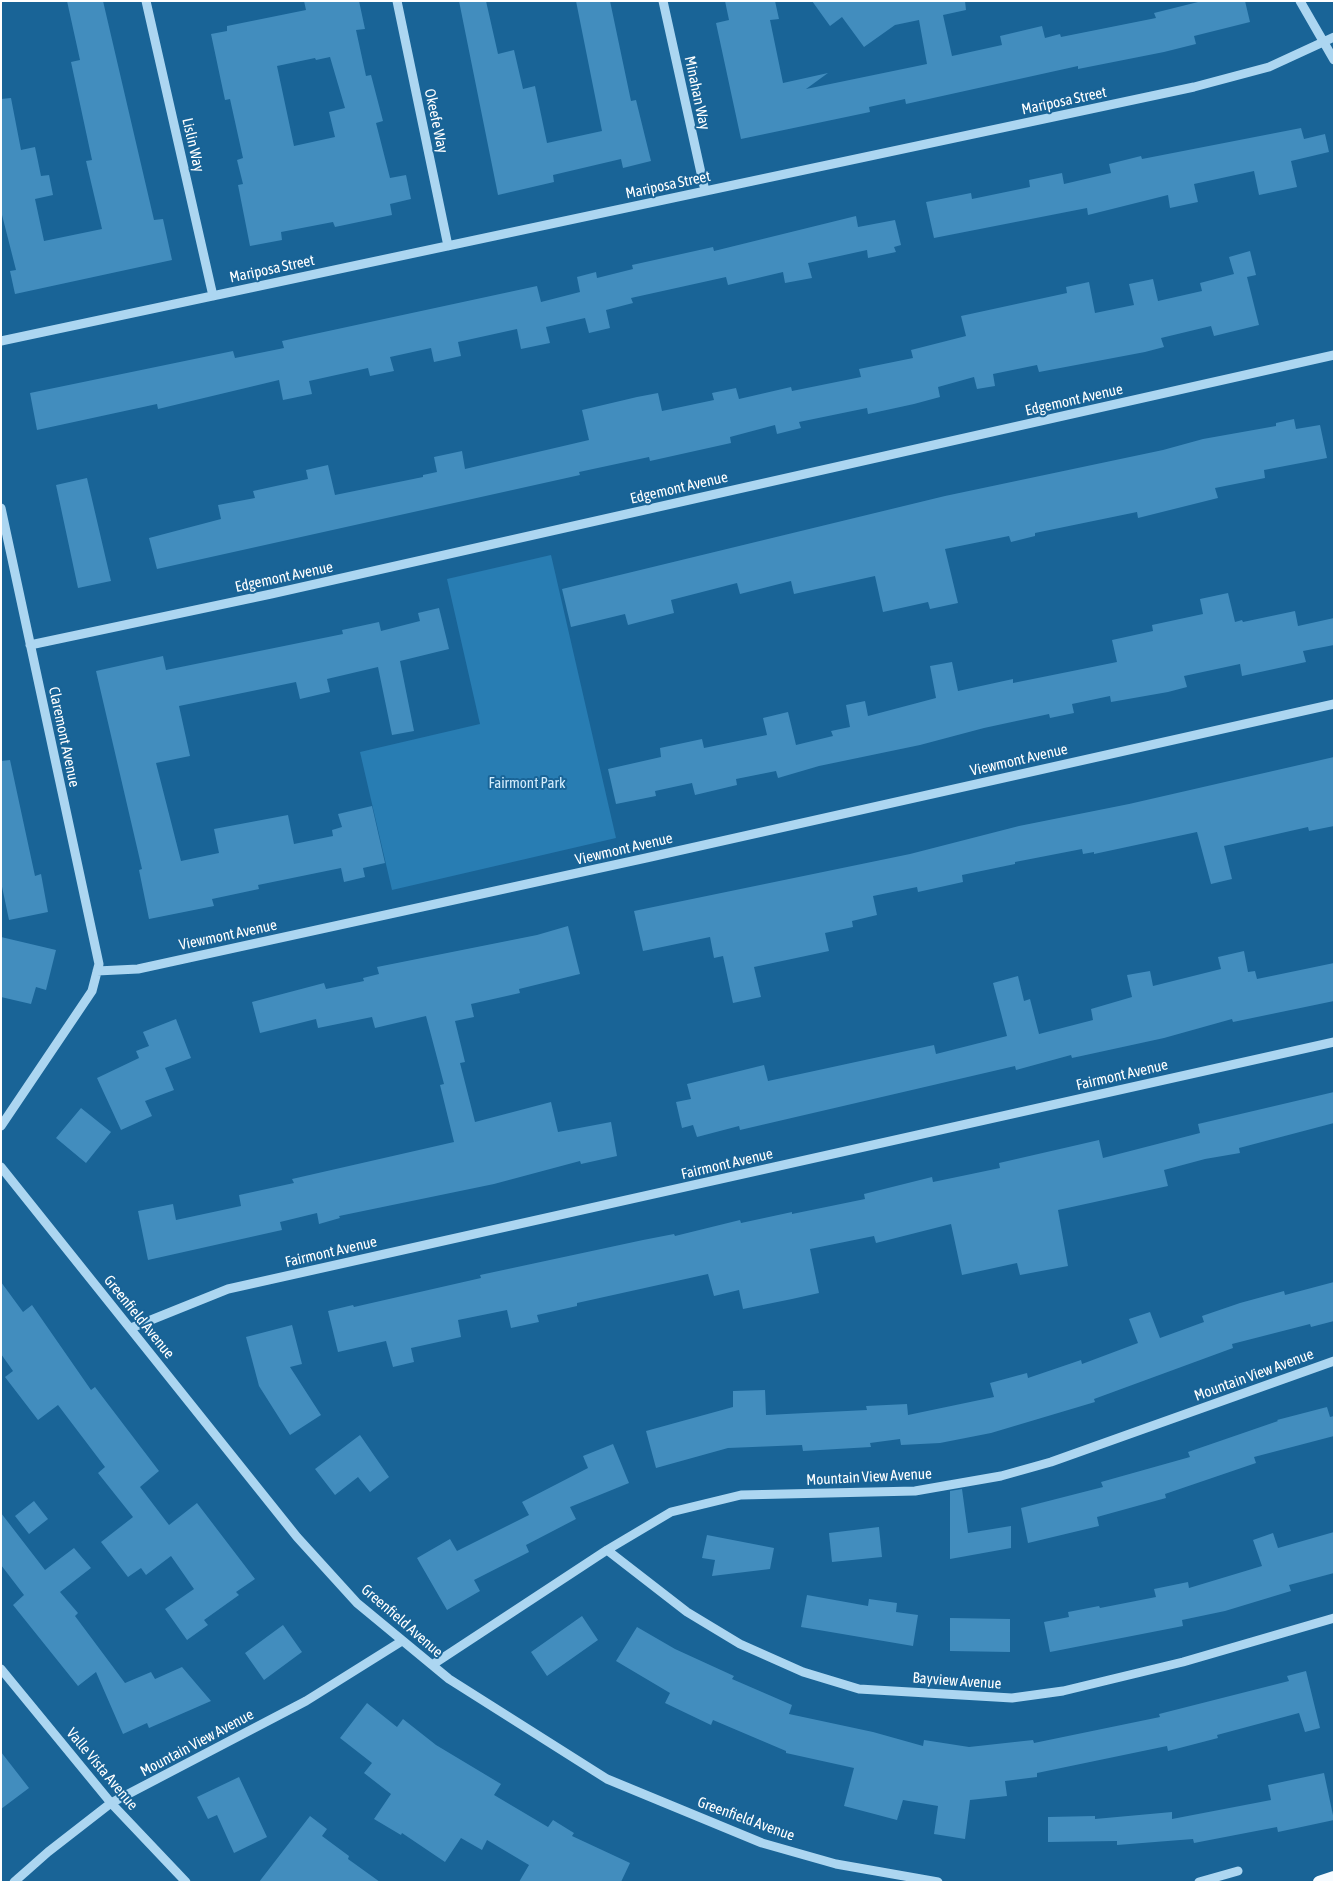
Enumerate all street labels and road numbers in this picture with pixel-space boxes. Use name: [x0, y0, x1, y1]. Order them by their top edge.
street label: Minahan Way: [680, 54, 714, 132]
street label: Mariposa Street: [1020, 83, 1108, 119]
street label: Okeefe Way: [420, 87, 452, 155]
street label: Lislin Way: [178, 116, 208, 174]
street label: Mariposa Street: [624, 167, 712, 203]
street label: Mariposa Street: [228, 251, 316, 287]
street label: Edgemont Avenue: [1024, 380, 1124, 420]
street label: Edgemont Avenue: [629, 468, 729, 508]
street label: Edgemont Avenue: [233, 558, 335, 596]
street label: Claremont Avenue: [45, 685, 83, 789]
street label: Viewmont Avenue: [969, 740, 1069, 780]
street label: Viewmont Avenue: [574, 829, 674, 869]
street label: Viewmont Avenue: [177, 916, 279, 954]
street label: Fairmont Avenue: [1074, 1056, 1170, 1094]
street label: Fairmont Avenue: [679, 1145, 775, 1183]
street label: Fairmont Avenue: [283, 1233, 379, 1271]
street label: Greenfield Avenue: [100, 1272, 178, 1362]
street label: Mountain View Avenue: [1192, 1345, 1316, 1405]
street label: Mountain View Avenue: [806, 1465, 932, 1489]
street label: Greenfield Avenue: [358, 1581, 446, 1661]
street label: Bayview Avenue: [912, 1669, 1002, 1693]
street label: Mountain View Avenue: [137, 1706, 257, 1780]
street label: Valle Vista Avenue: [62, 1724, 142, 1814]
street label: Greenfield Avenue: [695, 1793, 797, 1845]

